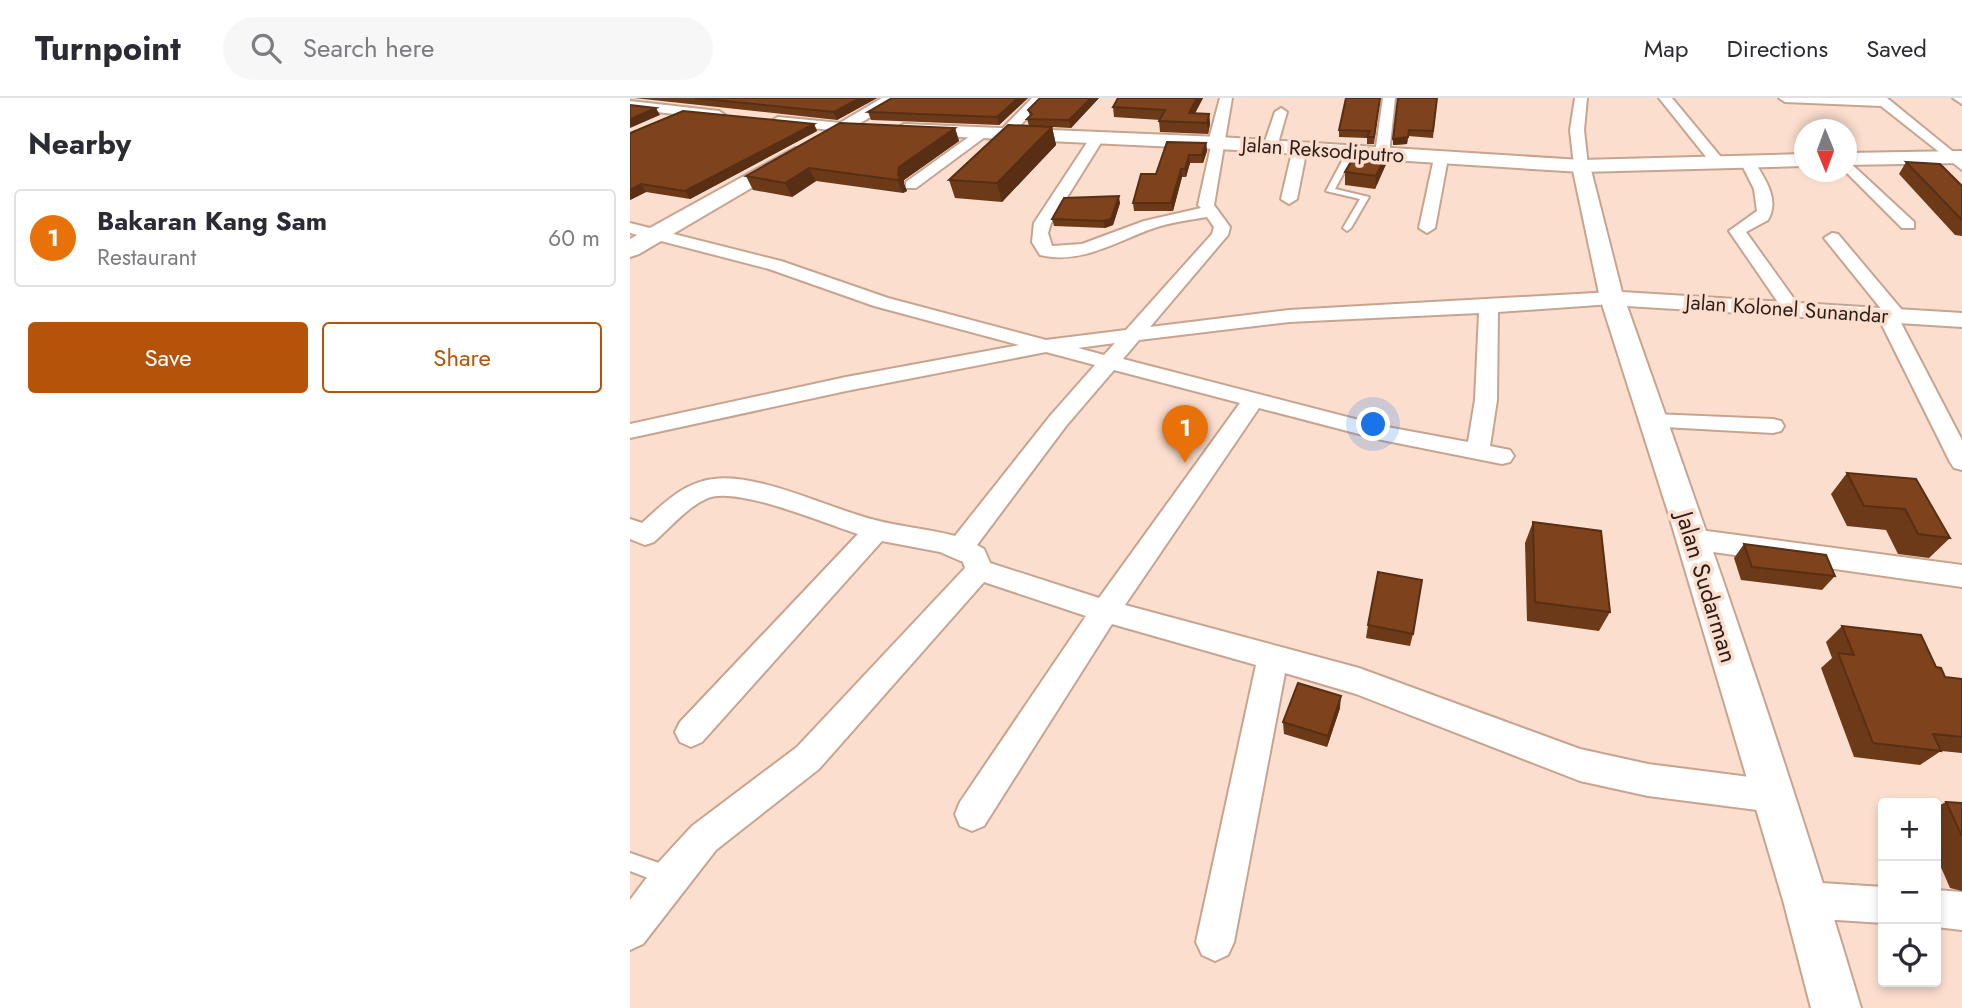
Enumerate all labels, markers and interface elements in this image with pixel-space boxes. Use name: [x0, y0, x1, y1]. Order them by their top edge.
search box: [223, 17, 713, 80]
text: Turnpoint: [35, 25, 181, 72]
icon: search: [247, 29, 285, 67]
text: Search here: [303, 29, 434, 67]
text: Map: [1644, 31, 1689, 66]
text: Directions: [1727, 31, 1828, 66]
text: Saved: [1866, 31, 1927, 66]
north arrow: [1794, 119, 1857, 182]
text: Nearby: [28, 122, 131, 165]
street label: Jalan Reksodiputro: [1238, 129, 1405, 171]
text: Bakaran Kang Sam: [97, 202, 327, 240]
text: 1: [47, 221, 59, 255]
text: 60 m: [548, 221, 600, 255]
text: Restaurant: [97, 240, 196, 274]
street label: Jalan Kolonel Sunandar: [1682, 287, 1890, 331]
button: Save: [28, 322, 308, 393]
button: Share: [322, 322, 602, 393]
pin: 1: [1162, 405, 1208, 463]
your location: [1356, 407, 1390, 441]
street label: Jalan Sudarman: [1667, 504, 1747, 667]
map controls: [1878, 798, 1941, 987]
button: +: [1878, 798, 1941, 861]
button: −: [1878, 861, 1941, 924]
button: locate: [1878, 924, 1941, 987]

